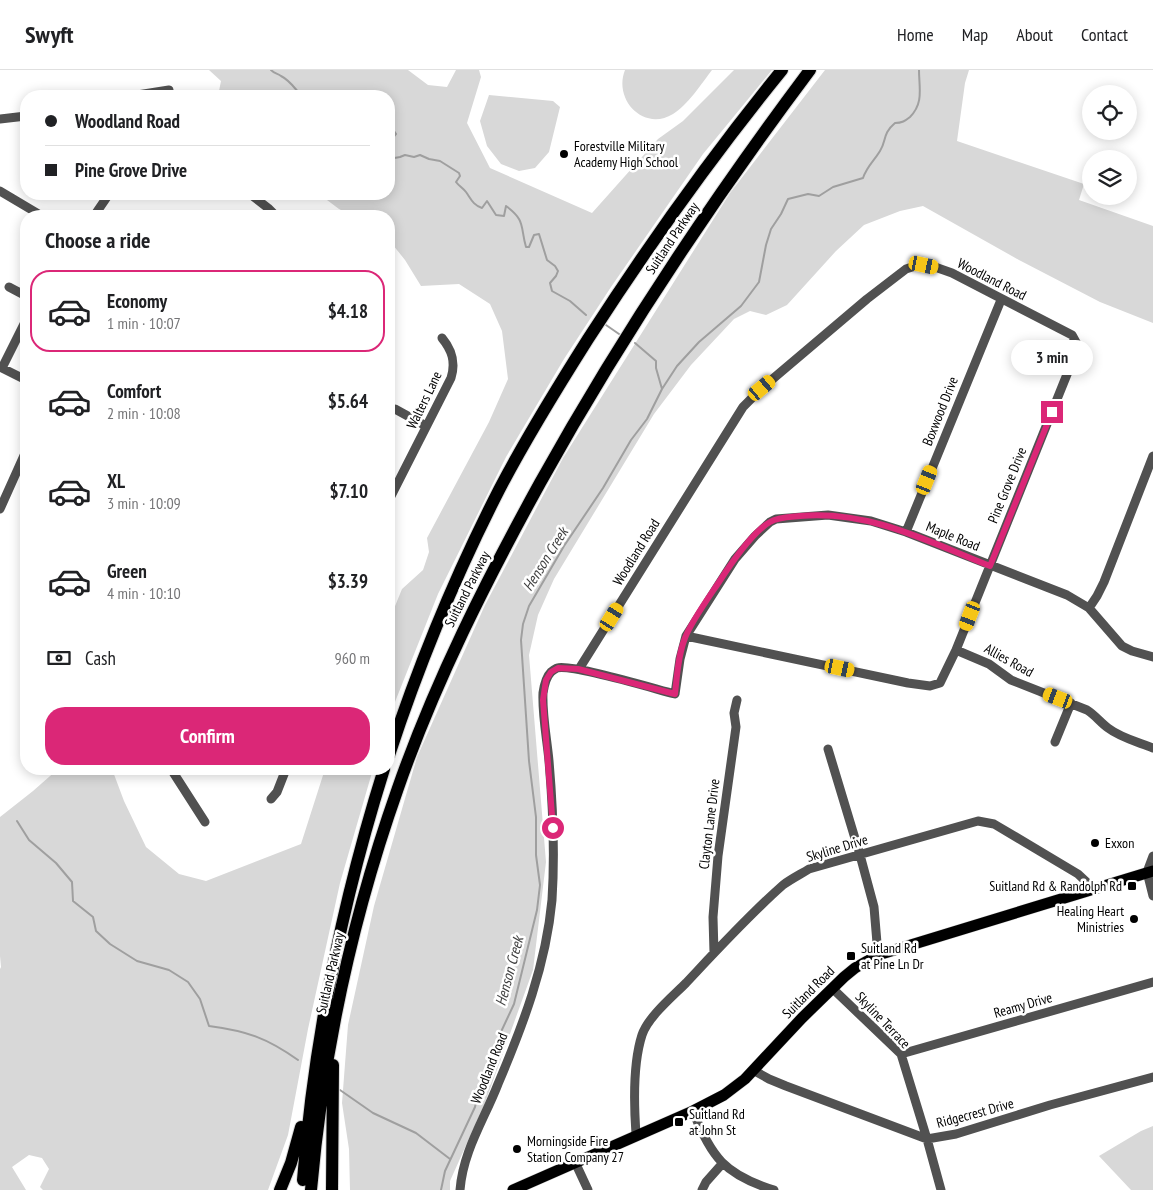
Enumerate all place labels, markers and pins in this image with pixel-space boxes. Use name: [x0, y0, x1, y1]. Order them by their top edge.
place label: Forestville Military Academy High School: [574, 137, 679, 171]
marker: Forestville Military Academy High School: [558, 148, 570, 160]
place label: Exxon: [1105, 834, 1134, 852]
marker: Exxon: [1089, 837, 1101, 849]
place label: Suitland Rd & Randolph Rd: [989, 877, 1122, 895]
marker: Suitland Rd & Randolph Rd: [1126, 880, 1138, 892]
place label: Healing Heart Ministries: [1057, 902, 1124, 936]
marker: Healing Heart Ministries: [1128, 913, 1140, 925]
place label: Suitland Rd at Pine Ln Dr: [861, 939, 924, 973]
marker: Suitland Rd at Pine Ln Dr: [845, 950, 857, 962]
place label: Suitland Rd at John St: [689, 1105, 745, 1139]
marker: Suitland Rd at John St: [673, 1116, 685, 1128]
place label: Morningside Fire Station Company 27: [527, 1132, 624, 1166]
marker: Morningside Fire Station Company 27: [511, 1143, 523, 1155]

